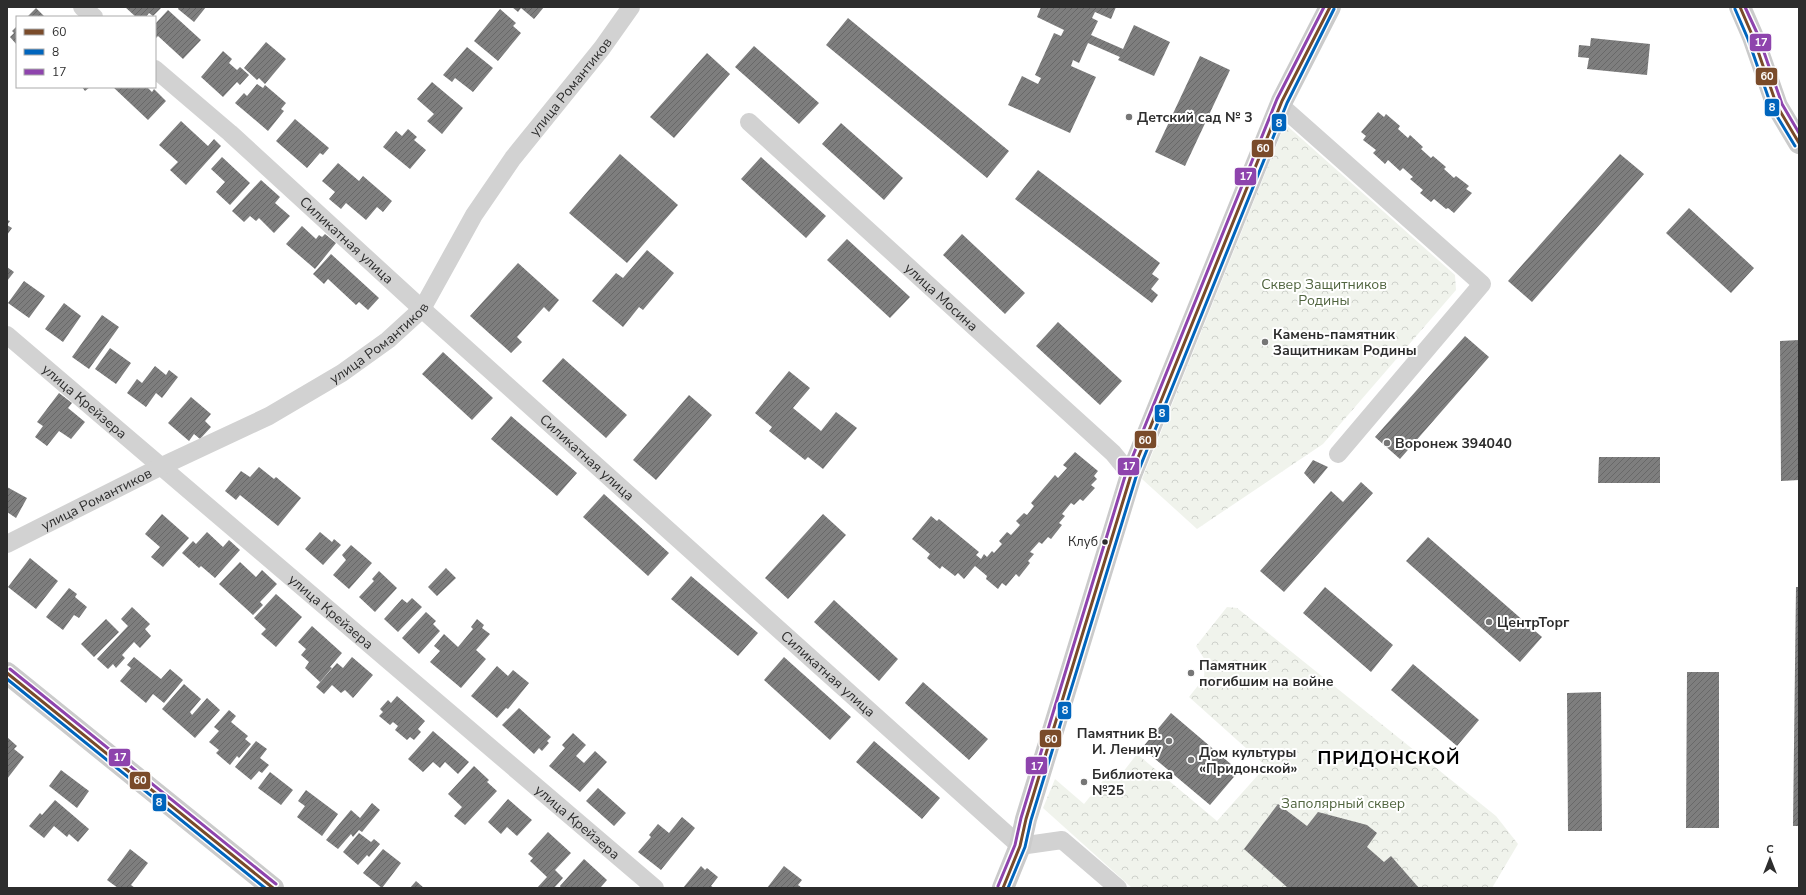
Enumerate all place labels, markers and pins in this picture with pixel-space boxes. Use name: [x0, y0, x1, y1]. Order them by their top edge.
place label: Детский сад № 3: [1137, 108, 1253, 127]
marker: Детский сад № 3: [1124, 112, 1134, 122]
place label: Камень-памятник Защитникам Родины: [1273, 325, 1417, 360]
marker: Камень-памятник Защитникам Родины: [1260, 337, 1270, 347]
place label: Воронеж 394040: [1395, 434, 1512, 453]
marker: Воронеж 394040: [1382, 438, 1392, 448]
place label: Клуб: [1068, 533, 1098, 551]
marker: Клуб: [1100, 537, 1110, 547]
place label: ЦентрТорг: [1497, 613, 1570, 632]
marker: ЦентрТорг: [1484, 617, 1494, 627]
place label: Памятник погибшим на войне: [1199, 656, 1334, 691]
marker: Памятник погибшим на войне: [1186, 668, 1196, 678]
place label: Памятник В. И. Ленину: [1077, 724, 1161, 759]
marker: Памятник В. И. Ленину: [1164, 736, 1174, 746]
place label: Дом культуры «Придонской»: [1199, 743, 1297, 778]
marker: Дом культуры «Придонской»: [1186, 755, 1196, 765]
place label: Библиотека №25: [1092, 765, 1173, 800]
marker: Библиотека №25: [1079, 777, 1089, 787]

